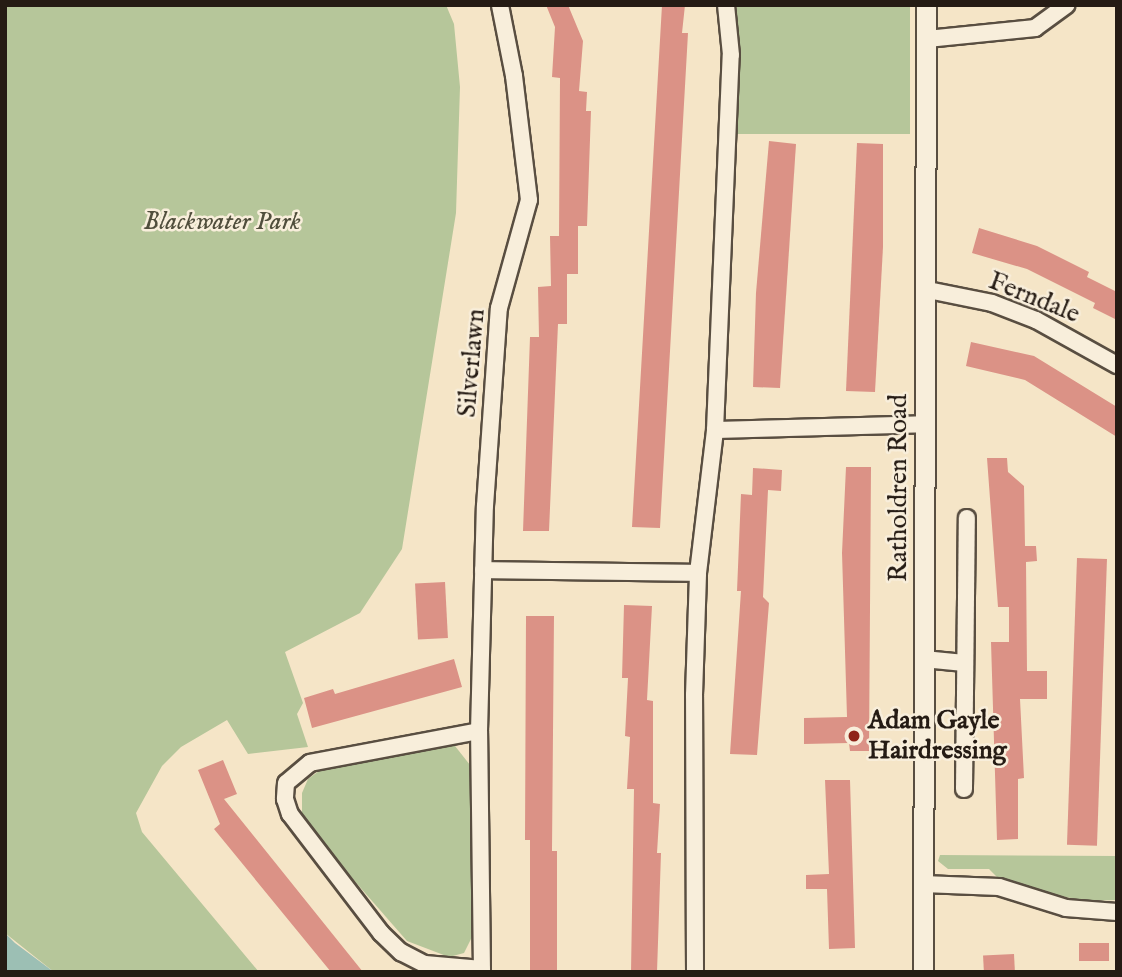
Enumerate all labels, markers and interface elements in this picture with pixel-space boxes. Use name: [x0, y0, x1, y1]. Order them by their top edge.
park label: Blackwater Park: [143, 206, 301, 238]
street label: Ferndale: [984, 266, 1084, 330]
street label: Silverlawn: [452, 307, 492, 419]
street label: Ratholdren Road: [883, 394, 915, 582]
place label: Adam Gayle Hairdressing: [868, 705, 1007, 766]
marker: Adam Gayle Hairdressing: [846, 728, 862, 744]

